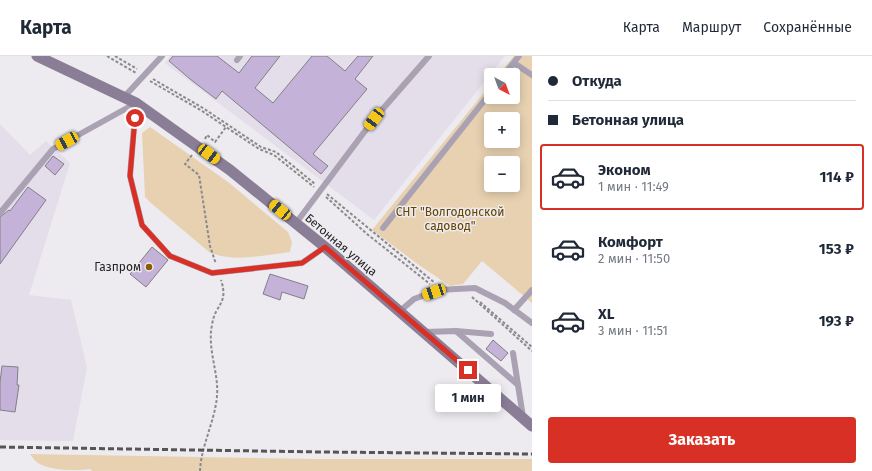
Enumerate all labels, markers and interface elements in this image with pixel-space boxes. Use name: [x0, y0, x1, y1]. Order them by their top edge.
text: Карта: [20, 16, 72, 39]
text: Карта: [623, 19, 660, 36]
text: Маршрут: [682, 19, 741, 36]
text: Сохранённые: [763, 19, 852, 36]
north arrow: [484, 68, 520, 104]
map controls: [484, 68, 520, 192]
text: Откуда: [572, 72, 622, 90]
car: [362, 106, 386, 132]
route start: [126, 109, 144, 127]
text: Бетонная улица: [572, 111, 684, 129]
button: +: [484, 112, 520, 148]
car: [54, 130, 80, 152]
car: [196, 142, 222, 166]
button: −: [484, 156, 520, 192]
icon: car: [550, 159, 586, 195]
text: Эконом: [598, 161, 651, 179]
text: 114 ₽: [819, 168, 854, 186]
text: 1 мин · 11:49: [598, 179, 669, 194]
car: [267, 198, 293, 222]
park label: СНТ "Волгодонской садовод": [396, 205, 504, 233]
street label: Бетонная улица: [302, 211, 380, 279]
icon: car: [550, 231, 586, 267]
text: Комфорт: [598, 233, 663, 251]
text: 153 ₽: [819, 240, 854, 258]
text: 2 мин · 11:50: [598, 251, 670, 266]
place label: Газпром: [94, 260, 141, 274]
marker: Газпром: [144, 262, 154, 272]
car: [421, 282, 447, 302]
icon: car: [550, 303, 586, 339]
text: XL: [598, 305, 614, 323]
text: 193 ₽: [819, 312, 854, 330]
text: 3 мин · 11:51: [598, 323, 668, 338]
route end: [459, 361, 477, 379]
callout: 1 мин: [435, 384, 501, 412]
text: 1 мин: [451, 390, 485, 405]
button: Заказать: [548, 417, 856, 463]

